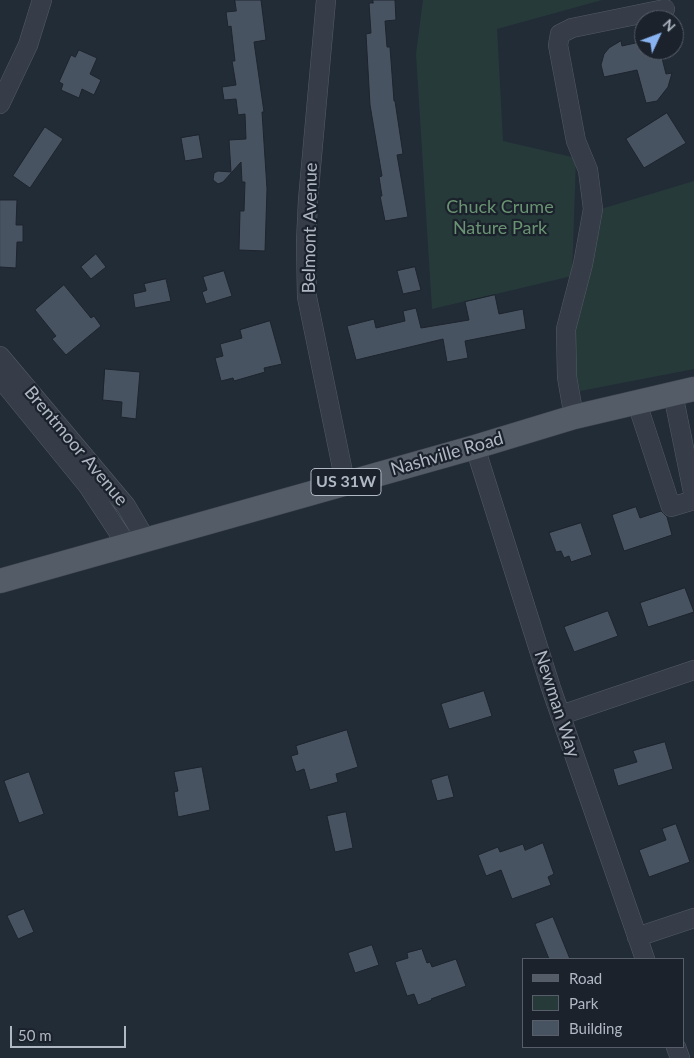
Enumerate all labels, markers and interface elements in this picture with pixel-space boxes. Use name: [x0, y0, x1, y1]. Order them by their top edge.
north arrow: [634, 10, 684, 60]
text: N: [660, 15, 679, 35]
street label: Belmont Avenue: [298, 162, 322, 294]
park label: Chuck Crume Nature Park: [446, 196, 554, 238]
street label: Brentmoor Avenue: [20, 382, 132, 510]
street label: Nashville Road: [388, 428, 506, 480]
road number: US 31W: [311, 468, 381, 496]
street label: Newman Way: [530, 648, 584, 760]
legend: [522, 958, 684, 1048]
text: Road: [569, 969, 602, 987]
text: Park: [569, 994, 598, 1012]
scale bar: [12, 1016, 129, 1048]
text: Building: [569, 1019, 622, 1037]
text: 50 m: [18, 1026, 52, 1044]

